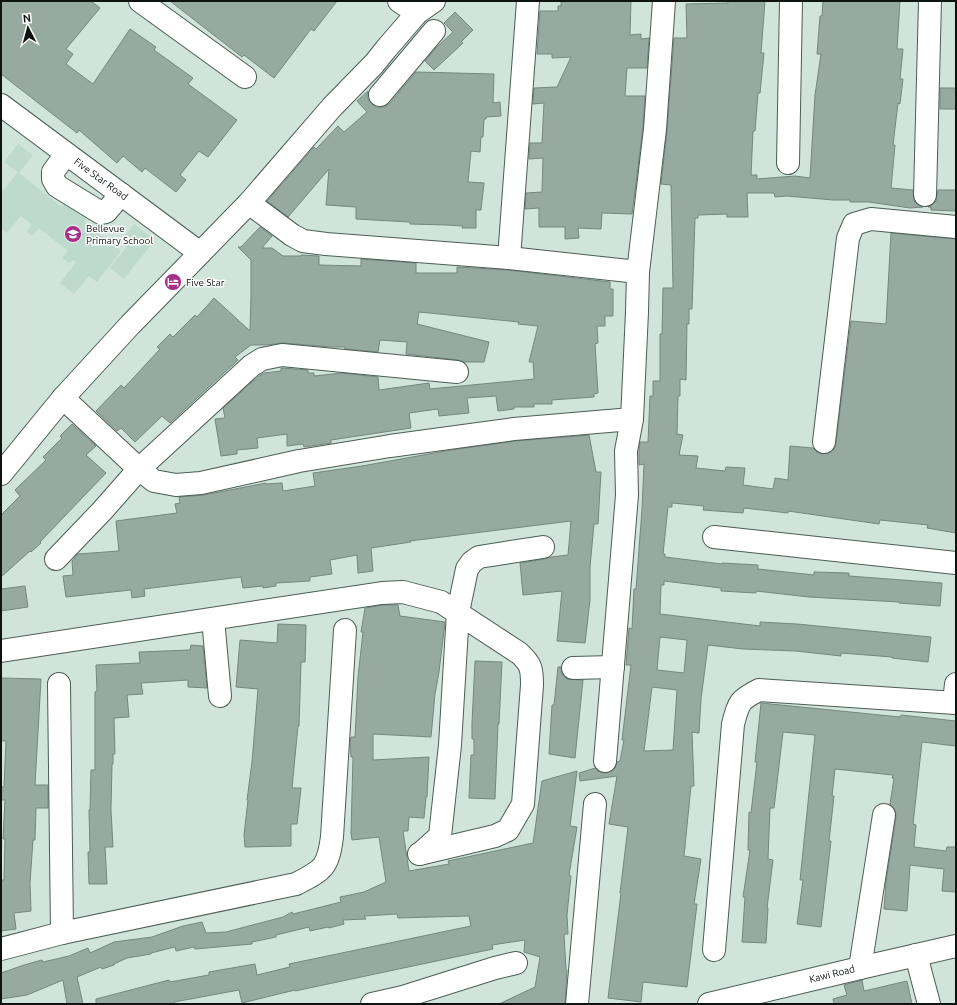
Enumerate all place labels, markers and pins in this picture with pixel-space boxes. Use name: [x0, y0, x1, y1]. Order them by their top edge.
place label: Bellevue Primary School: [86, 223, 153, 246]
school or university icon: Bellevue Primary School: [63, 224, 83, 244]
hotel icon: Five Star: [163, 272, 183, 292]
place label: Five Star: [186, 277, 225, 288]

